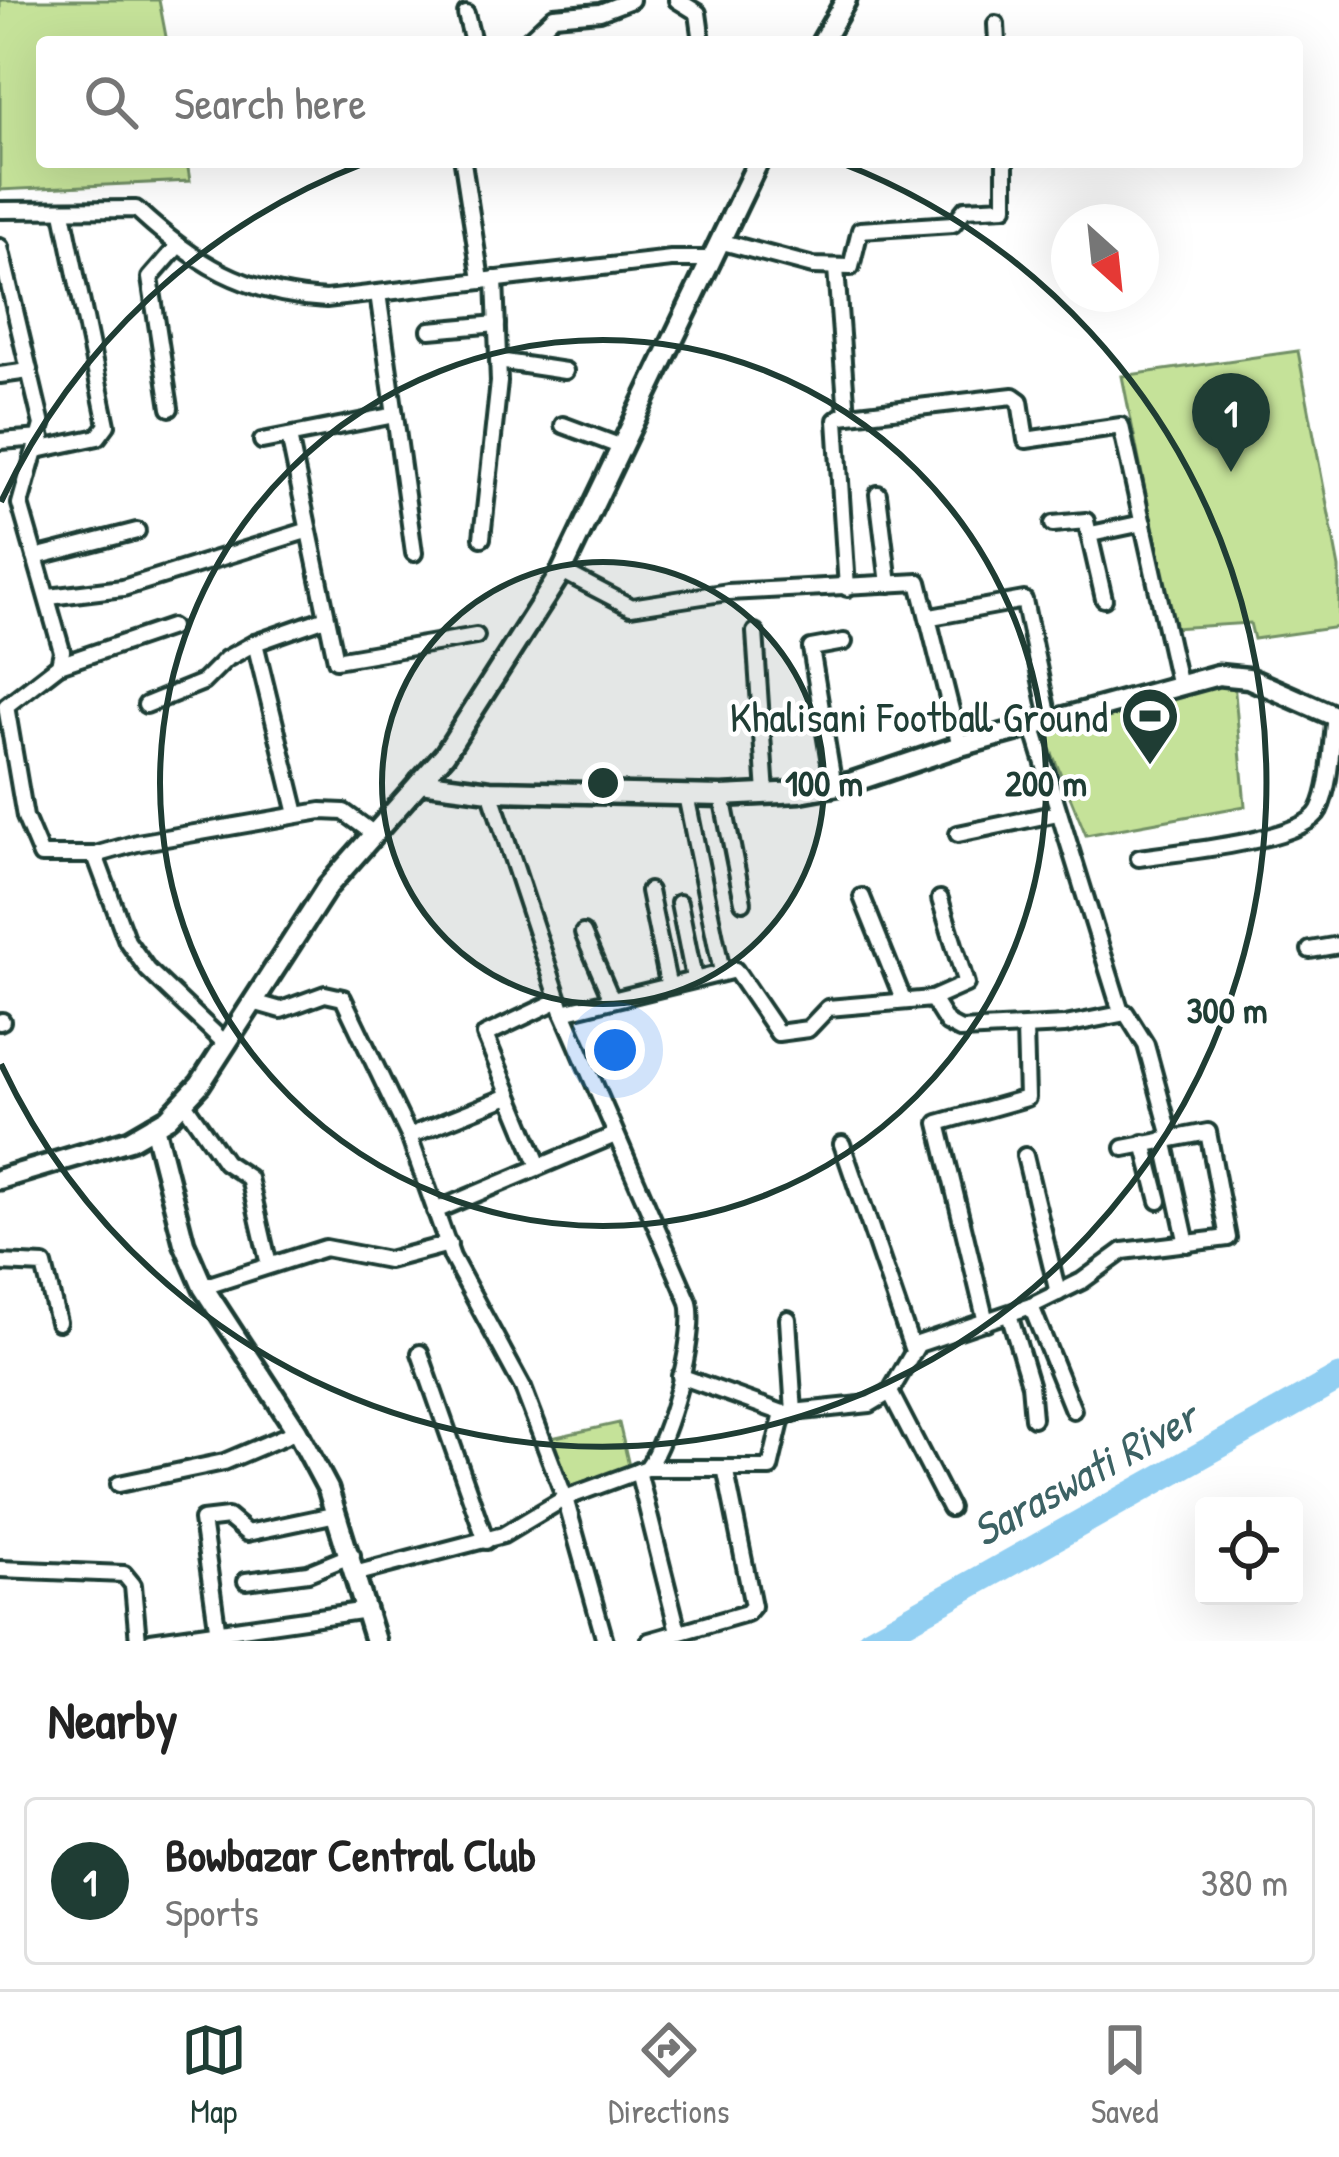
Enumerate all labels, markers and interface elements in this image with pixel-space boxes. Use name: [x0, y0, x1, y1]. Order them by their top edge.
search box: [36, 36, 1303, 168]
icon: search: [78, 69, 144, 135]
text: Search here: [174, 72, 366, 133]
north arrow: [1051, 204, 1159, 312]
pin: 1: [1192, 373, 1270, 472]
sports icon: Khalisani Football Ground: [1119, 685, 1181, 767]
place label: Khalisani Football Ground: [730, 688, 1108, 745]
text: 100 m: [785, 758, 863, 807]
text: 200 m: [1005, 758, 1087, 807]
centre of rings: [582, 762, 624, 804]
text: 300 m: [1186, 985, 1268, 1034]
your location: [585, 1020, 645, 1080]
water label: Saraswati River: [960, 1384, 1212, 1560]
map controls: [1195, 1497, 1303, 1605]
button: locate: [1195, 1497, 1303, 1605]
text: Nearby: [48, 1685, 178, 1754]
text: Bowbazar Central Club: [165, 1824, 536, 1885]
text: 1: [83, 1855, 97, 1908]
text: 380 m: [1201, 1855, 1288, 1908]
text: Sports: [165, 1885, 259, 1938]
tab: Map: [181, 2017, 247, 2133]
tab: Directions: [608, 2017, 730, 2133]
tab: Saved: [1091, 2017, 1158, 2133]

